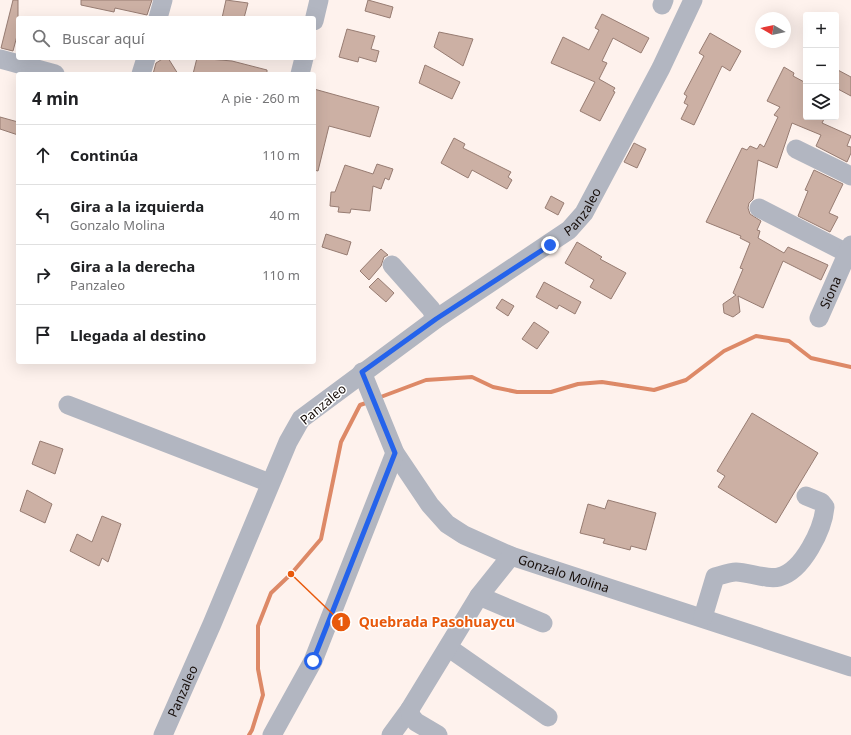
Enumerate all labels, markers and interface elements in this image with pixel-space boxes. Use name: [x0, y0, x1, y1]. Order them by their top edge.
north arrow: [755, 12, 791, 48]
map controls: [803, 12, 839, 120]
button: +: [803, 12, 839, 48]
search box: [16, 16, 316, 60]
icon: search: [30, 27, 52, 49]
text: Buscar aquí: [62, 28, 145, 48]
button: −: [803, 48, 839, 84]
button: layers: [803, 84, 839, 120]
text: 4 min: [32, 87, 79, 110]
text: A pie · 260 m: [222, 89, 300, 107]
icon: ahead: [32, 144, 54, 166]
text: Continúa: [70, 145, 138, 165]
text: 110 m: [262, 146, 300, 164]
street label: Panzaleo: [560, 184, 605, 240]
text: Gira a la izquierda: [70, 196, 204, 216]
icon: left: [32, 204, 54, 226]
text: 40 m: [270, 206, 300, 224]
text: Gonzalo Molina: [70, 216, 165, 234]
route end: [541, 236, 559, 254]
text: Gira a la derecha: [70, 256, 195, 276]
icon: right: [32, 264, 54, 286]
text: 110 m: [262, 266, 300, 284]
street label: Siona: [815, 273, 845, 311]
text: Panzaleo: [70, 276, 125, 294]
icon: arrive: [32, 324, 54, 346]
text: Llegada al destino: [70, 325, 206, 345]
street label: Panzaleo: [296, 379, 350, 429]
street label: Gonzalo Molina: [516, 550, 612, 597]
callout: Quebrada Pasohuaycu: [331, 609, 523, 635]
text: Quebrada Pasohuaycu: [359, 612, 515, 631]
text: 1: [338, 613, 344, 630]
route start: [304, 652, 322, 670]
street label: Panzaleo: [163, 662, 202, 720]

